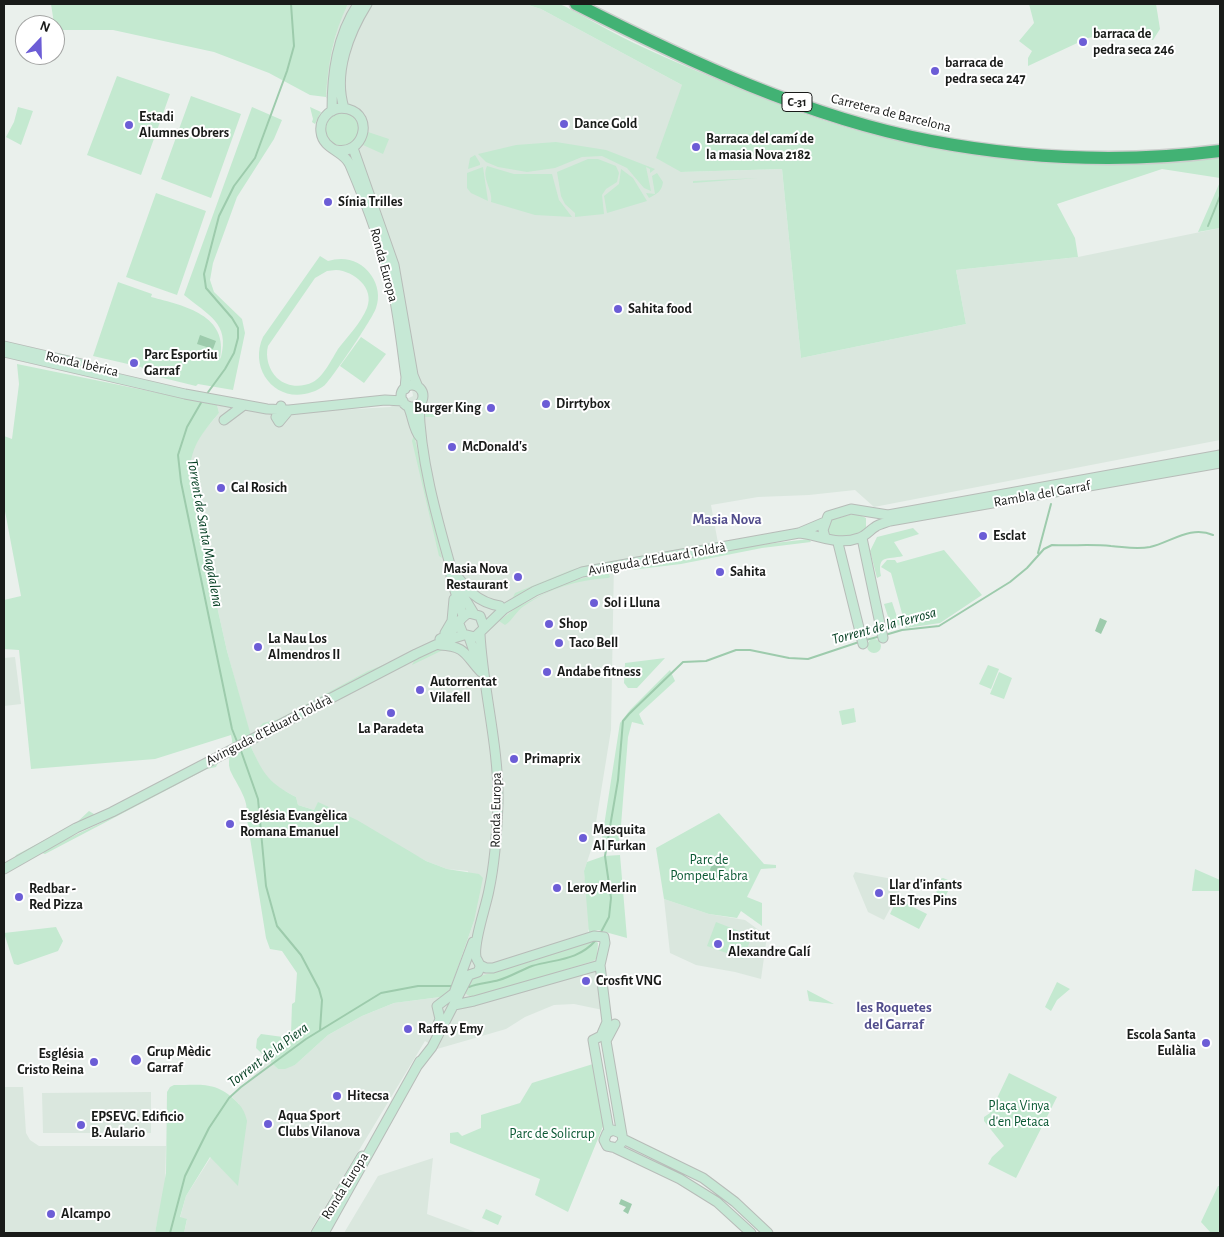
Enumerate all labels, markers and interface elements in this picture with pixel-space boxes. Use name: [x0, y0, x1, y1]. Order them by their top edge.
north arrow: [15, 15, 65, 65]
text: N: [38, 19, 52, 35]
place label: barraca de pedra seca 246: [1093, 26, 1174, 58]
marker: barraca de pedra seca 246: [1077, 36, 1089, 48]
place label: barraca de pedra seca 247: [945, 55, 1026, 88]
marker: barraca de pedra seca 247: [929, 65, 941, 77]
street label: Carretera de Barcelona: [829, 90, 953, 136]
road number: C-31: [782, 92, 812, 111]
place label: Estadi Alumnes Obrers: [139, 109, 229, 142]
place label: Dance Gold: [574, 116, 637, 132]
marker: Dance Gold: [558, 118, 570, 130]
marker: Estadi Alumnes Obrers: [123, 119, 135, 131]
place label: Barraca del camí de la masia Nova 2182: [706, 131, 814, 164]
marker: Barraca del camí de la masia Nova 2182: [690, 141, 702, 153]
place label: Sínia Trilles: [338, 194, 403, 210]
marker: Sínia Trilles: [322, 196, 334, 208]
street label: Ronda Europa: [366, 226, 402, 304]
place label: Sahita food: [628, 301, 692, 317]
marker: Sahita food: [612, 303, 624, 315]
street label: Ronda Ibèrica: [44, 347, 120, 381]
place label: Parc Esportiu Garraf: [144, 347, 218, 380]
marker: Parc Esportiu Garraf: [128, 357, 140, 369]
place label: Dirrtybox: [556, 396, 610, 412]
marker: Dirrtybox: [540, 398, 552, 410]
place label: Burger King: [414, 400, 481, 416]
marker: Burger King: [485, 402, 497, 414]
place label: McDonald's: [462, 439, 527, 455]
marker: McDonald's: [446, 441, 458, 453]
water label: Torrent de Santa Magdalena: [183, 457, 227, 609]
street label: Rambla del Garraf: [992, 477, 1092, 511]
place label: Cal Rosich: [231, 480, 287, 496]
marker: Cal Rosich: [215, 482, 227, 494]
district label: Masia Nova: [692, 510, 762, 528]
place label: Esclat: [993, 528, 1026, 544]
marker: Esclat: [977, 530, 989, 542]
street label: Avinguda d'Eduard Toldrà: [587, 539, 727, 579]
place label: Masia Nova Restaurant: [443, 561, 508, 594]
place label: Sahita: [730, 564, 766, 580]
marker: Sahita: [714, 566, 726, 578]
marker: Masia Nova Restaurant: [512, 571, 524, 583]
place label: Sol i Lluna: [604, 595, 660, 611]
marker: Sol i Lluna: [588, 597, 600, 609]
water label: Torrent de la Terrosa: [830, 603, 938, 649]
place label: Shop: [559, 616, 588, 632]
marker: Shop: [543, 618, 555, 630]
place label: La Nau Los Almendros II: [268, 631, 340, 664]
place label: Taco Bell: [569, 635, 618, 651]
marker: Taco Bell: [553, 637, 565, 649]
marker: La Nau Los Almendros II: [252, 641, 264, 653]
place label: Andabe fitness: [557, 664, 641, 680]
marker: Andabe fitness: [541, 666, 553, 678]
place label: Autorrentat Vilafell: [430, 674, 497, 706]
marker: Autorrentat Vilafell: [414, 684, 426, 696]
street label: Avinguda d'Eduard Toldrà: [203, 691, 335, 769]
marker: La Paradeta: [385, 707, 397, 719]
place label: La Paradeta: [358, 721, 424, 737]
place label: Primaprix: [524, 751, 580, 767]
marker: Primaprix: [508, 753, 520, 765]
street label: Ronda Europa: [487, 772, 505, 848]
place label: Església Evangèlica Romana Emanuel: [240, 808, 347, 840]
marker: Església Evangèlica Romana Emanuel: [224, 818, 236, 830]
place label: Mesquita Al Furkan: [593, 822, 646, 854]
marker: Mesquita Al Furkan: [577, 832, 589, 844]
park label: Parc de Pompeu Fabra: [670, 852, 748, 884]
place label: Llar d'infants Els Tres Pins: [889, 877, 962, 910]
place label: Leroy Merlin: [567, 880, 637, 896]
place label: Redbar - Red Pizza: [29, 881, 83, 914]
marker: Leroy Merlin: [551, 882, 563, 894]
marker: Llar d'infants Els Tres Pins: [873, 887, 885, 899]
marker: Redbar - Red Pizza: [13, 891, 25, 903]
place label: Institut Alexandre Galí: [728, 928, 810, 960]
marker: Institut Alexandre Galí: [712, 938, 724, 950]
place label: Crosfit VNG: [596, 973, 662, 989]
marker: Crosfit VNG: [580, 975, 592, 987]
district label: les Roquetes del Garraf: [856, 998, 932, 1033]
water label: Torrent de la Piera: [224, 1019, 312, 1091]
place label: Raffa y Emy: [418, 1021, 483, 1037]
marker: Raffa y Emy: [402, 1023, 414, 1035]
place label: Escola Santa Eulàlia: [1126, 1027, 1196, 1060]
marker: Escola Santa Eulàlia: [1200, 1037, 1212, 1049]
place label: Grup Mèdic Garraf: [147, 1044, 211, 1076]
place label: Església Cristo Reina: [17, 1046, 84, 1078]
marker: Grup Mèdic Garraf: [129, 1053, 143, 1067]
marker: Església Cristo Reina: [88, 1056, 100, 1068]
place label: Hitecsa: [347, 1088, 389, 1104]
marker: Hitecsa: [331, 1090, 343, 1102]
park label: Plaça Vinya d'en Petaca: [988, 1098, 1050, 1130]
place label: Aqua Sport Clubs Vilanova: [278, 1108, 360, 1140]
place label: EPSEVG. Edificio B. Aulario: [91, 1109, 184, 1142]
marker: Aqua Sport Clubs Vilanova: [262, 1118, 274, 1130]
marker: EPSEVG. Edificio B. Aulario: [75, 1119, 87, 1131]
park label: Parc de Solicrup: [509, 1126, 595, 1142]
street label: Ronda Europa: [318, 1149, 372, 1223]
place label: Alcampo: [61, 1206, 111, 1222]
marker: Alcampo: [45, 1208, 57, 1220]

